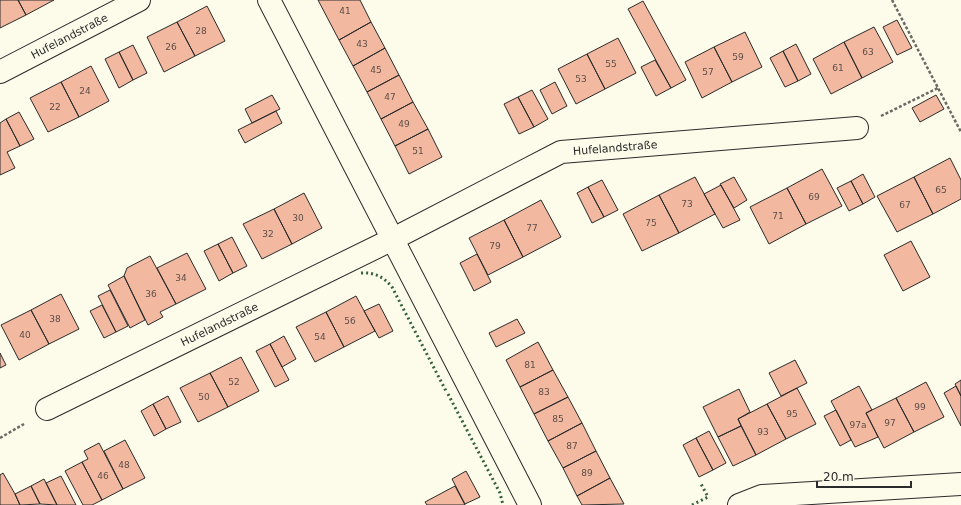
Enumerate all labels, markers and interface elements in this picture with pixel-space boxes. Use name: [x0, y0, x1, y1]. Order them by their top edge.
house number: 41: [339, 6, 351, 16]
street label: Hufelandstraße: [29, 11, 110, 61]
house number: 28: [195, 26, 207, 36]
house number: 43: [356, 39, 368, 49]
house number: 26: [165, 42, 177, 52]
house number: 63: [862, 47, 874, 57]
house number: 59: [732, 52, 744, 62]
house number: 55: [605, 59, 617, 69]
house number: 61: [832, 63, 844, 73]
house number: 45: [370, 65, 382, 75]
house number: 57: [702, 67, 714, 77]
house number: 53: [575, 74, 587, 84]
house number: 24: [79, 86, 91, 96]
house number: 47: [384, 92, 396, 102]
house number: 22: [49, 102, 61, 112]
house number: 49: [398, 119, 410, 129]
street label: Hufelandstraße: [572, 138, 658, 158]
house number: 51: [412, 146, 424, 156]
house number: 65: [935, 185, 947, 195]
house number: 69: [808, 192, 820, 202]
house number: 73: [681, 199, 693, 209]
house number: 67: [899, 200, 911, 210]
house number: 71: [772, 211, 784, 221]
house number: 30: [292, 213, 304, 223]
house number: 75: [645, 218, 657, 228]
house number: 77: [526, 223, 538, 233]
house number: 32: [262, 229, 274, 239]
house number: 79: [489, 241, 501, 251]
house number: 34: [175, 273, 187, 283]
house number: 36: [145, 289, 157, 299]
street label: Hufelandstraße: [178, 300, 260, 349]
house number: 38: [49, 314, 61, 324]
house number: 56: [344, 316, 356, 326]
house number: 40: [19, 330, 31, 340]
house number: 54: [314, 332, 326, 342]
house number: 81: [524, 360, 536, 370]
house number: 52: [228, 377, 240, 387]
house number: 83: [538, 387, 550, 397]
house number: 50: [198, 392, 210, 402]
house number: 99: [914, 402, 926, 412]
house number: 95: [786, 409, 798, 419]
house number: 85: [552, 414, 564, 424]
house number: 97: [884, 418, 896, 428]
house number: 97a: [850, 420, 866, 430]
house number: 93: [757, 427, 769, 437]
house number: 87: [566, 441, 578, 451]
house number: 48: [118, 460, 130, 470]
scale bar: [817, 463, 911, 489]
house number: 89: [581, 468, 593, 478]
text: 20 m: [823, 470, 854, 484]
house number: 46: [97, 471, 109, 481]

